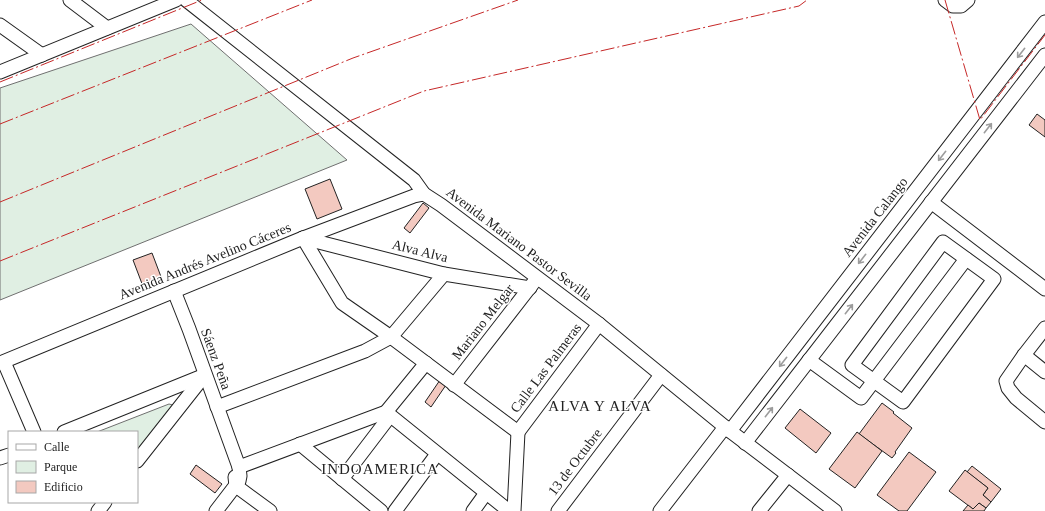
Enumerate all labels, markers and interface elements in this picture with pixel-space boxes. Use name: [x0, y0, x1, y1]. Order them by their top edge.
one-way arrow: [1017, 48, 1025, 59]
one-way arrow: [984, 123, 992, 134]
one-way arrow: [938, 151, 946, 162]
street label: Avenida Calango: [839, 174, 911, 260]
street label: Avenida Mariano Pastor Sevilla: [443, 184, 595, 304]
street label: Avenida Andrés Avelino Cáceres: [117, 220, 293, 302]
street label: Alva Alva: [390, 237, 450, 265]
one-way arrow: [858, 254, 867, 265]
street label: Mariano Melgar: [449, 281, 517, 363]
one-way arrow: [844, 303, 853, 314]
street label: Calle Las Palmeras: [507, 320, 585, 416]
street label: Sáenz Peña: [198, 326, 234, 392]
one-way arrow: [779, 357, 787, 368]
district label: ALVA Y ALVA: [548, 398, 652, 414]
one-way arrow: [765, 406, 773, 417]
street label: 13 de Octubre: [545, 426, 605, 498]
legend: [8, 431, 138, 503]
text: Calle: [44, 440, 69, 454]
text: Parque: [44, 460, 77, 474]
district label: INDOAMERICA: [321, 461, 439, 477]
text: Edificio: [44, 480, 83, 494]

